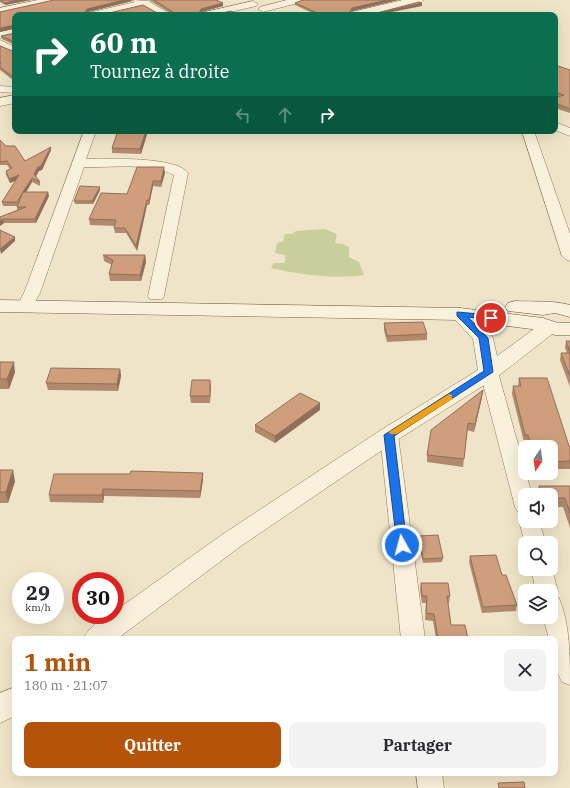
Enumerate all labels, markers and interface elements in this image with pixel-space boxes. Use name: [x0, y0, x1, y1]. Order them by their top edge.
text: 60 m: [90, 24, 157, 61]
icon: right: [24, 28, 76, 80]
text: Tournez à droite: [90, 60, 229, 83]
icon: left: [232, 104, 254, 126]
icon: ahead: [274, 104, 296, 126]
icon: right: [316, 104, 338, 126]
pin: [474, 301, 508, 335]
icon: arrive: [480, 307, 502, 329]
north arrow: [518, 440, 558, 480]
map controls: [518, 440, 558, 624]
button: sound: [518, 488, 558, 528]
position arrow: [381, 524, 423, 566]
button: search: [518, 536, 558, 576]
speed limit sign: 30: [72, 572, 124, 624]
text: 29: [26, 579, 50, 606]
button: layers: [518, 584, 558, 624]
text: km/h: [25, 601, 51, 614]
text: 1 min: [24, 646, 91, 678]
button: close: [504, 649, 546, 691]
text: 180 m · 21:07: [24, 677, 108, 694]
button: Quitter: [24, 722, 281, 768]
button: Partager: [289, 722, 546, 768]

